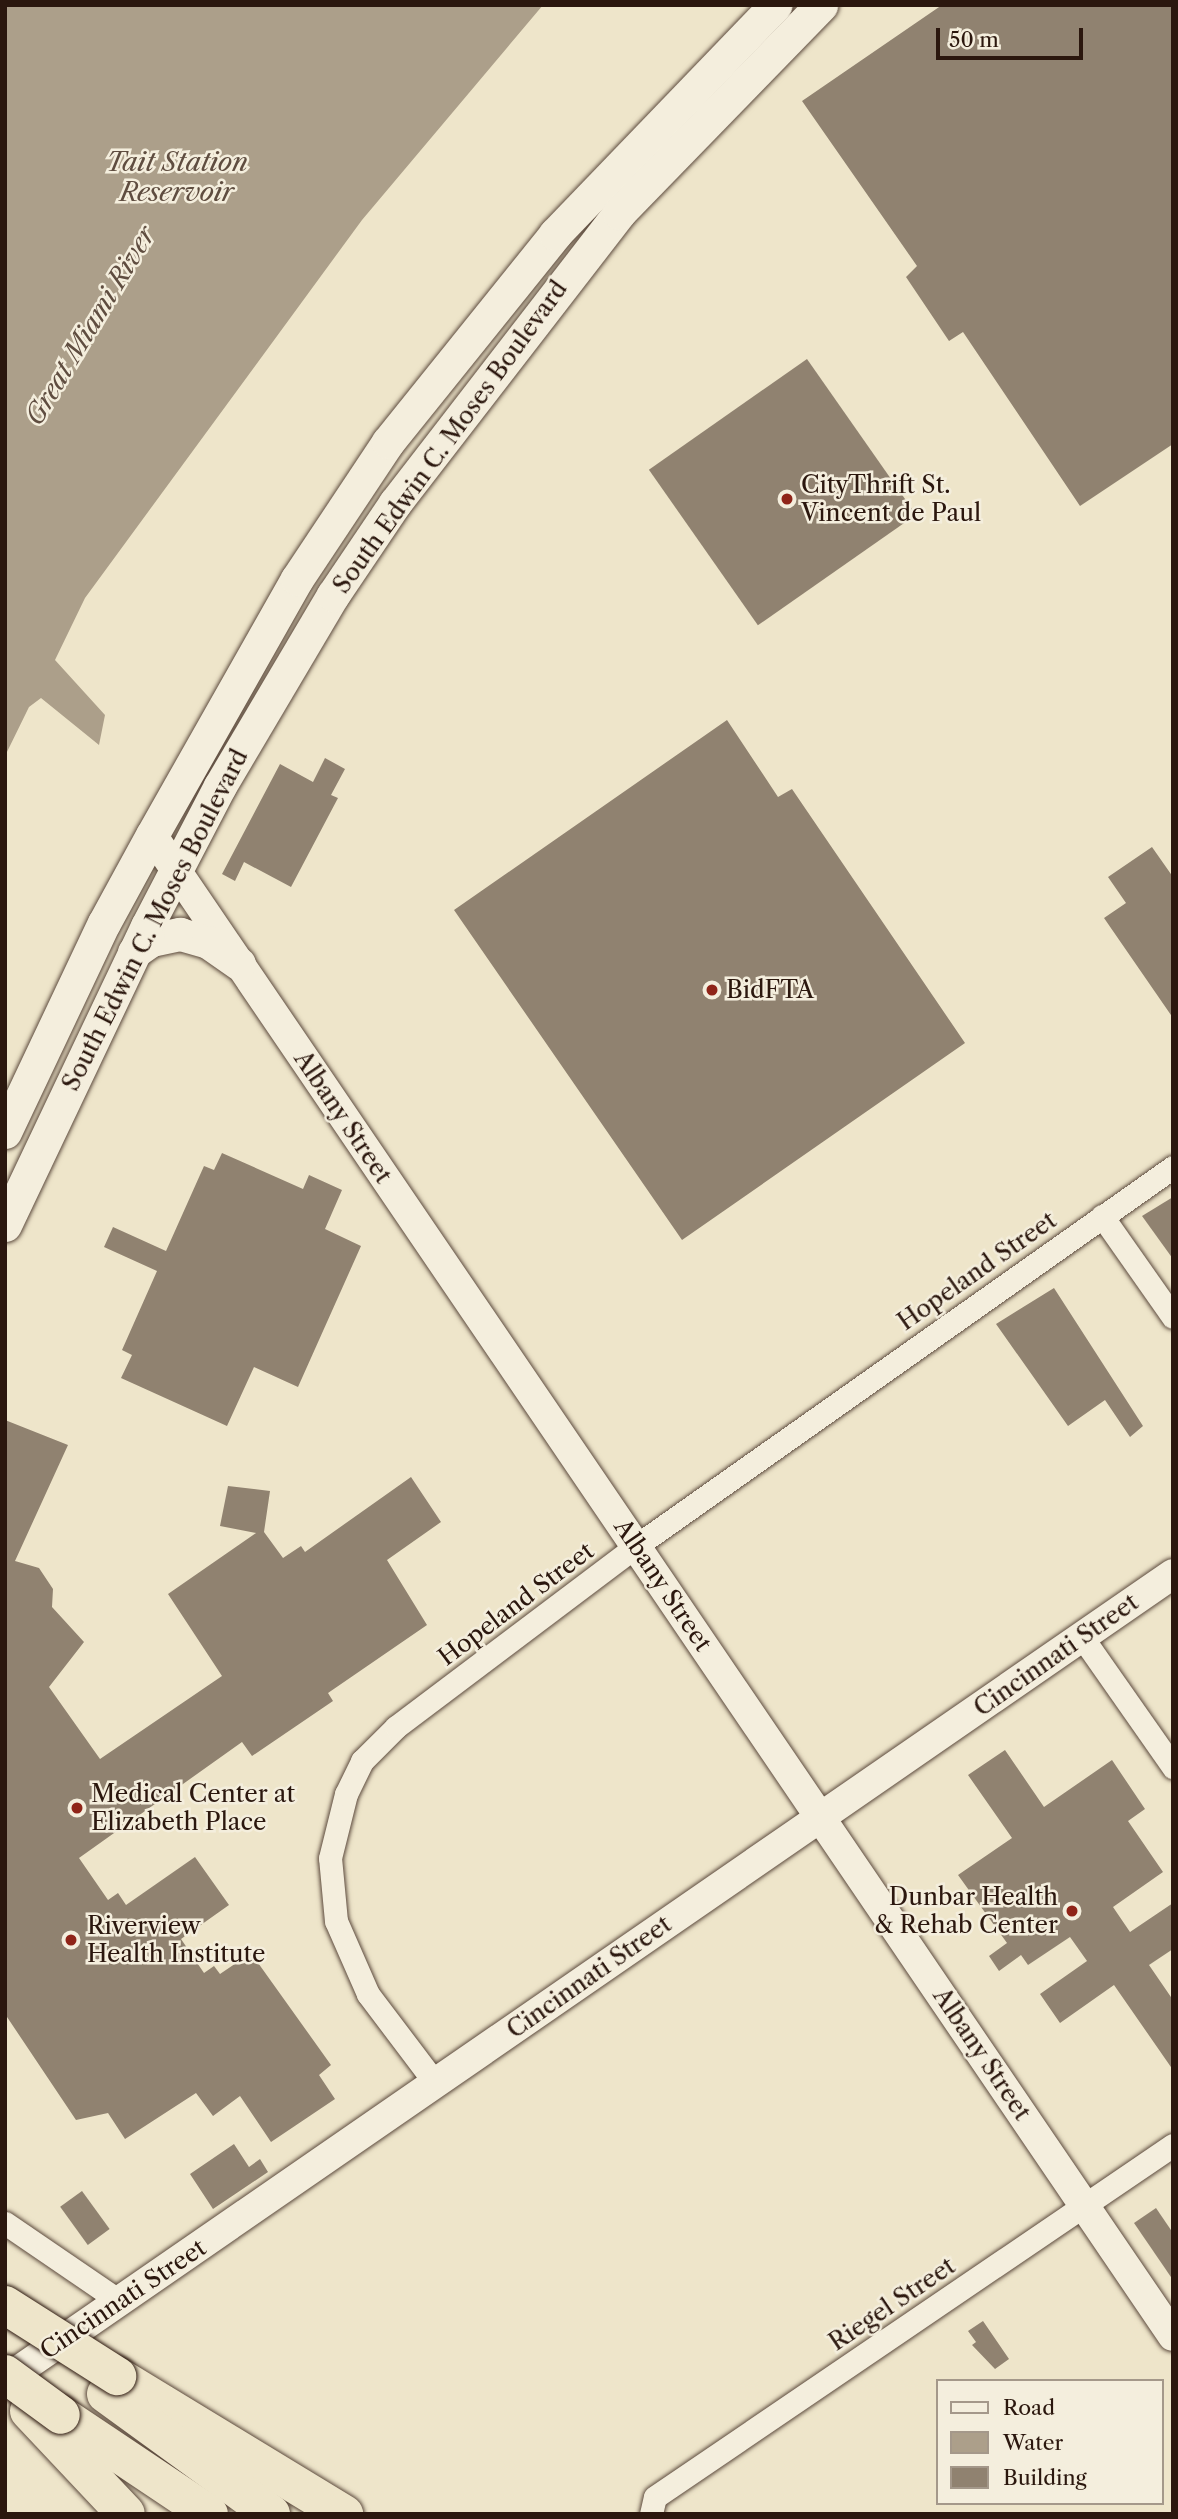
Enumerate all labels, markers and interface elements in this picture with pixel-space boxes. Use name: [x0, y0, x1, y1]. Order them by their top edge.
scale bar: [940, 14, 1087, 58]
text: 50 m: [949, 27, 999, 52]
water label: Tait Station Reservoir: [106, 147, 248, 208]
water label: Great Miami River: [19, 221, 163, 431]
street label: South Edwin C. Moses Boulevard: [327, 275, 573, 599]
place label: CityThrift St. Vincent de Paul: [801, 471, 981, 527]
marker: CityThrift St. Vincent de Paul: [779, 491, 795, 507]
street label: South Edwin C. Moses Boulevard: [56, 744, 254, 1096]
place label: BidFTA: [726, 976, 814, 1004]
marker: BidFTA: [704, 982, 720, 998]
street label: Albany Street: [288, 1045, 398, 1189]
street label: Hopeland Street: [892, 1206, 1062, 1336]
street label: Albany Street: [608, 1513, 718, 1657]
street label: Hopeland Street: [433, 1536, 599, 1672]
street label: Cincinnati Street: [968, 1588, 1144, 1722]
place label: Medical Center at Elizabeth Place: [91, 1780, 295, 1836]
marker: Medical Center at Elizabeth Place: [69, 1800, 85, 1816]
place label: Dunbar Health & Rehab Center: [874, 1883, 1058, 1939]
marker: Dunbar Health & Rehab Center: [1064, 1903, 1080, 1919]
street label: Cincinnati Street: [501, 1910, 677, 2044]
place label: Riverview Health Institute: [87, 1912, 265, 1968]
marker: Riverview Health Institute: [61, 1930, 81, 1950]
street label: Albany Street: [927, 1982, 1037, 2126]
street label: Cincinnati Street: [35, 2233, 211, 2365]
street label: Riegel Street: [824, 2251, 960, 2357]
legend: [936, 2379, 1164, 2505]
text: Road: [1003, 2395, 1055, 2420]
text: Water: [1003, 2430, 1063, 2455]
text: Building: [1003, 2465, 1087, 2490]

